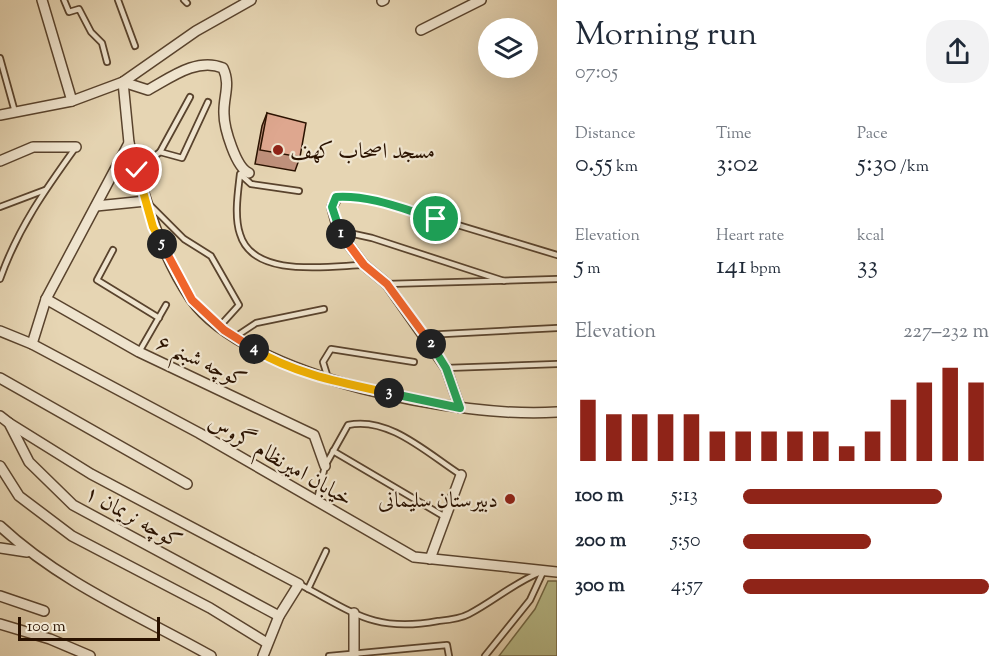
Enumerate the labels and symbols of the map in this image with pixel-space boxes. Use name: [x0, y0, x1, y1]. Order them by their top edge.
place label: مسجد اصحاب کهف: [290, 137, 435, 169]
marker: مسجد اصحاب کهف: [271, 143, 285, 157]
pin: [111, 144, 162, 195]
pin: [410, 193, 461, 244]
pin: 1: [326, 219, 356, 249]
pin: 5: [147, 229, 177, 259]
street label: کوچه شبنم ۶: [149, 328, 251, 400]
pin: 2: [416, 329, 446, 359]
pin: 4: [239, 334, 269, 364]
pin: 3: [374, 378, 404, 408]
street label: خیابان امیرنظام گروس: [201, 406, 358, 517]
street label: کوچه نریمان ۱: [78, 479, 187, 559]
place label: دبیرستان سلیمانی: [378, 486, 498, 518]
marker: دبیرستان سلیمانی: [503, 492, 517, 506]
scale bar: [18, 614, 160, 642]

